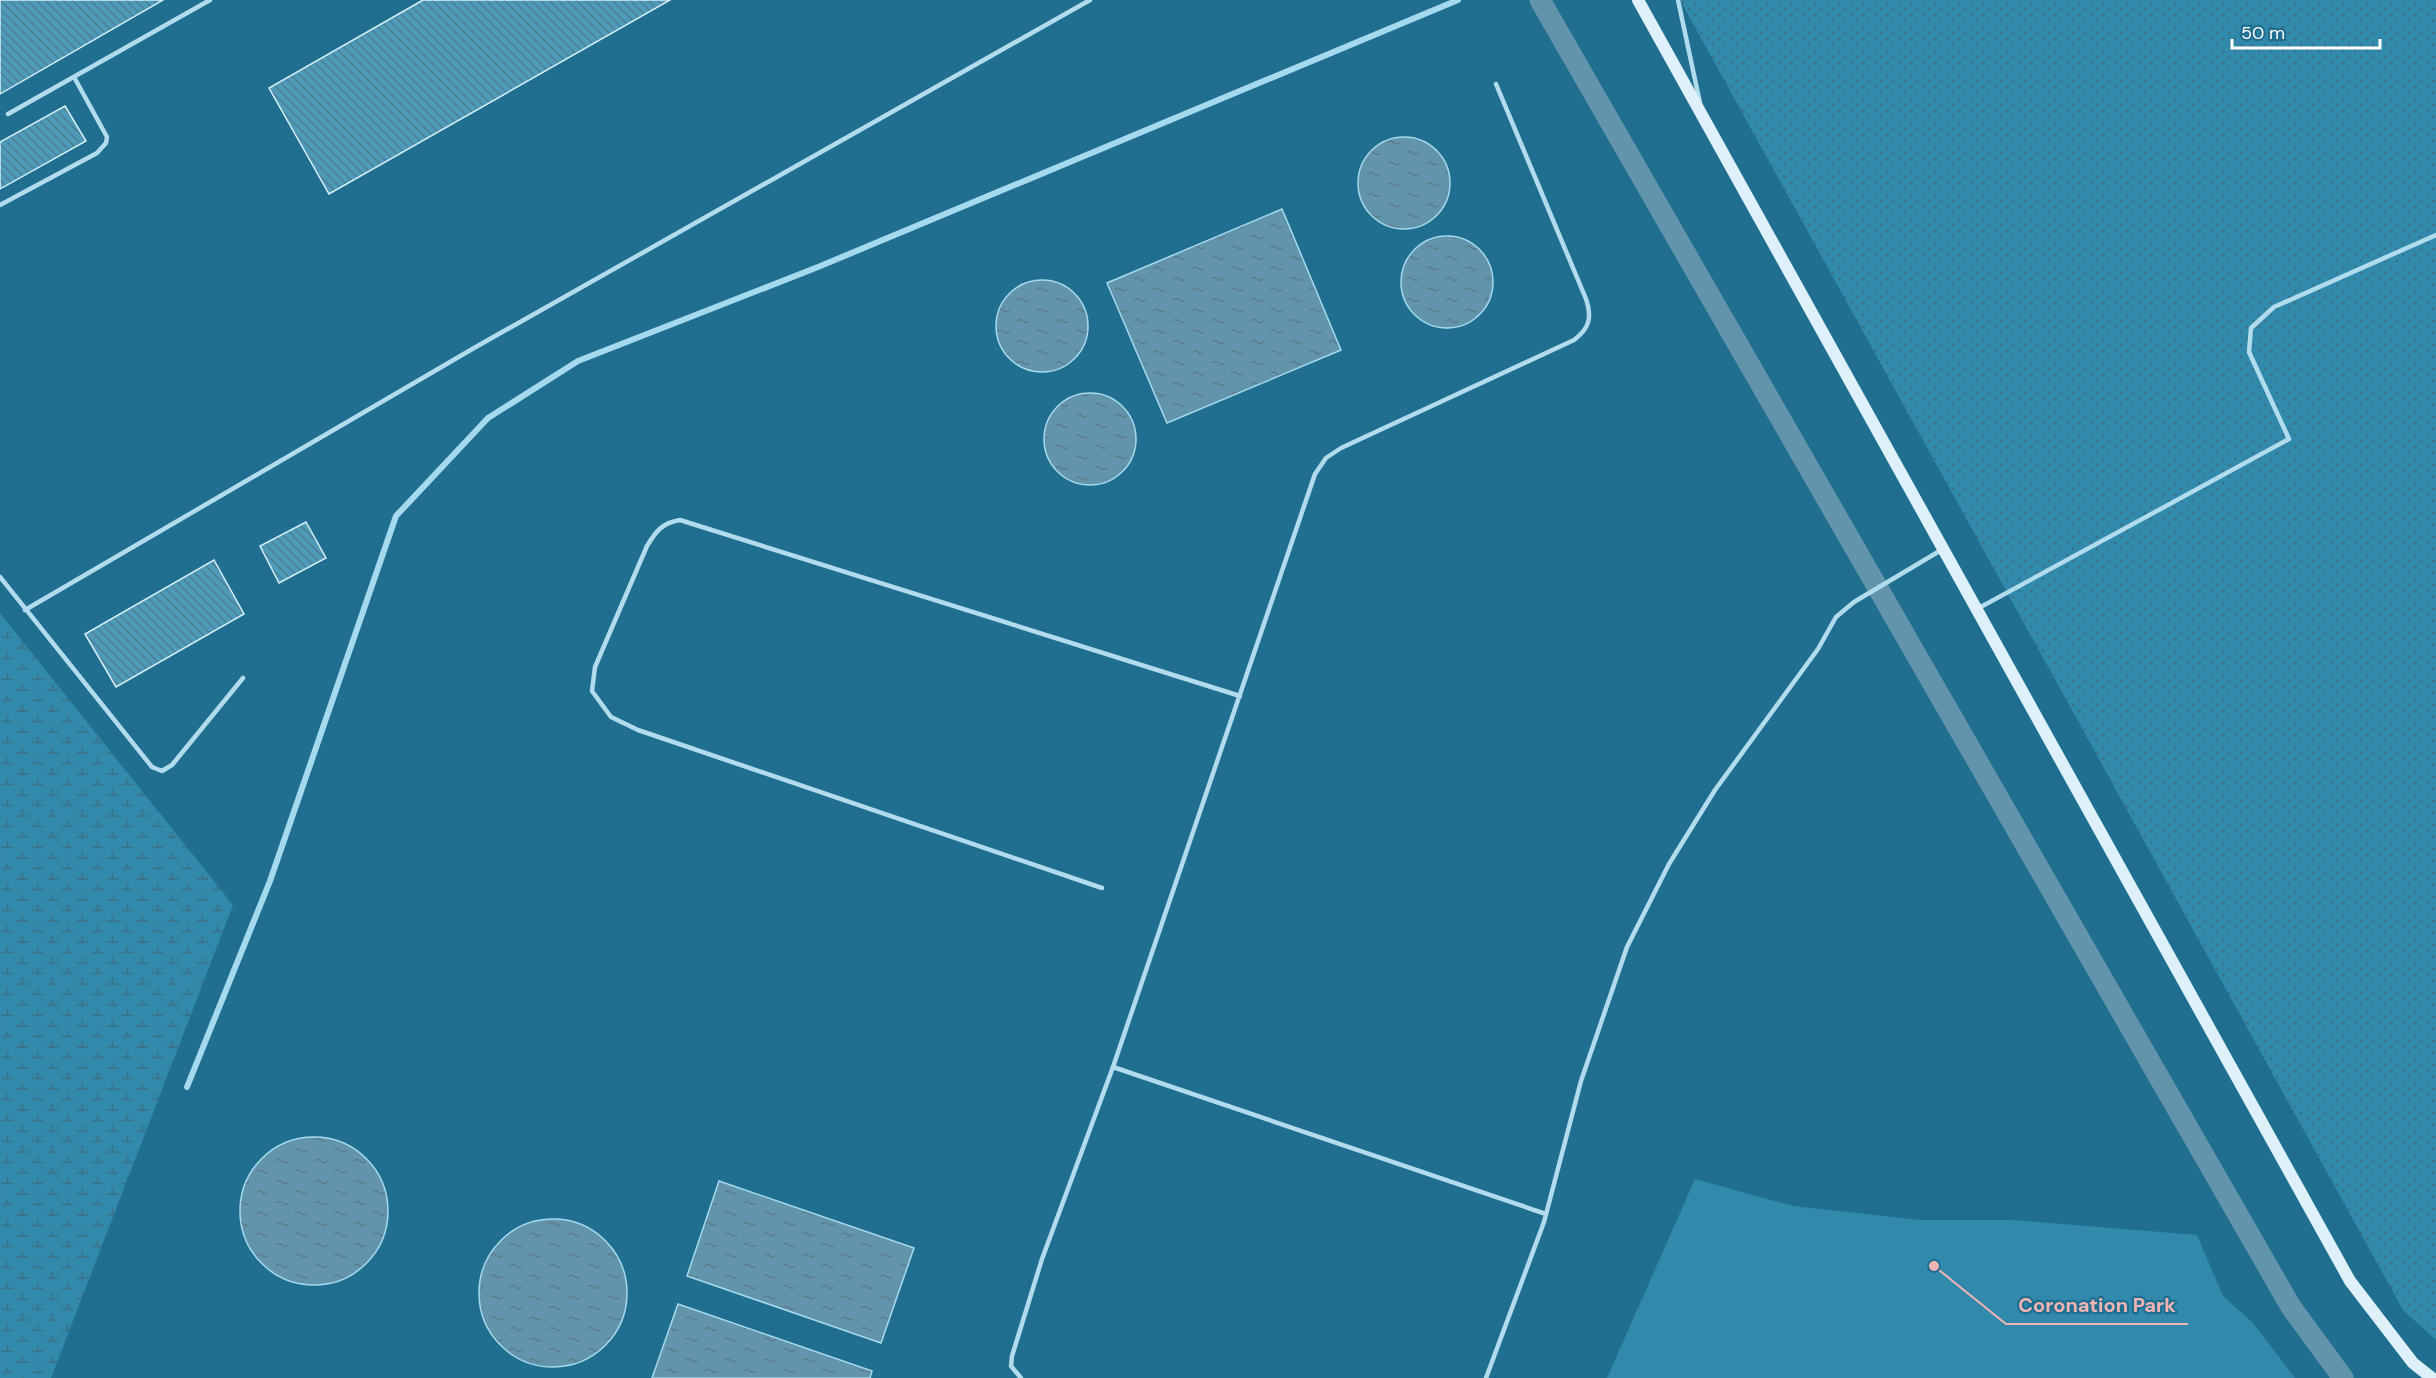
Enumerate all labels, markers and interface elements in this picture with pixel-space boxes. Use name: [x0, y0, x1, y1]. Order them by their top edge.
scale bar: [2232, 12, 2380, 50]
text: 50 m: [2241, 21, 2285, 45]
callout: Coronation Park: [2006, 1286, 2188, 1324]
text: Coronation Park: [2018, 1292, 2176, 1318]

